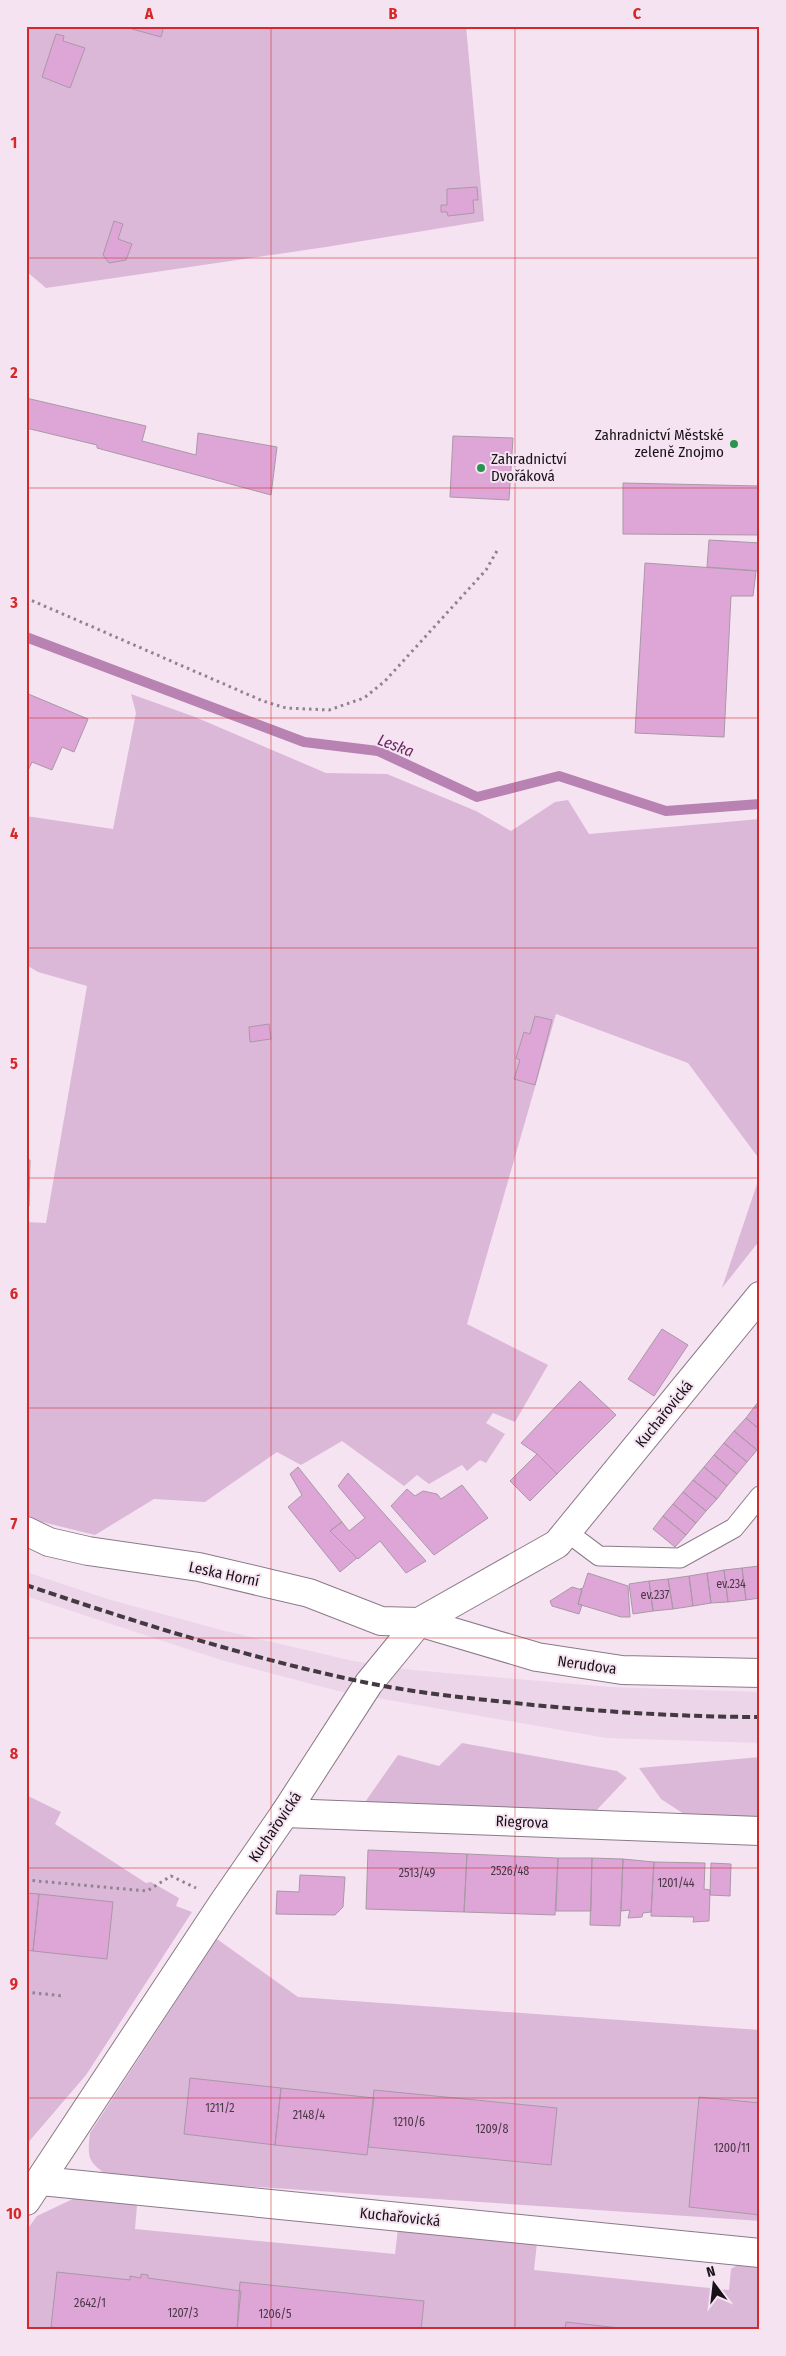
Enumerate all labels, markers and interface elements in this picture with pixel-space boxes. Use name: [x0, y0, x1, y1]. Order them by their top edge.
text: A: [144, 4, 154, 23]
text: B: [389, 4, 398, 23]
text: C: [633, 4, 642, 23]
text: 1: [11, 133, 17, 152]
text: 2: [9, 363, 18, 382]
place label: Zahradnictví Městské zeleně Znojmo: [595, 426, 724, 461]
marker: Zahradnictví Městské zeleně Znojmo: [728, 438, 740, 450]
place label: Zahradnictví Dvořáková: [491, 450, 567, 485]
marker: Zahradnictví Dvořáková: [475, 462, 487, 474]
text: 3: [9, 593, 18, 612]
water label: Leska: [375, 730, 417, 761]
text: 4: [10, 824, 18, 843]
text: 5: [10, 1054, 18, 1073]
text: 6: [10, 1284, 18, 1303]
street label: Kuchařovická: [632, 1377, 696, 1451]
text: 7: [11, 1514, 18, 1533]
street label: Leska Horní: [187, 1558, 261, 1590]
house number: ev.234: [716, 1577, 746, 1591]
house number: ev.237: [641, 1588, 670, 1602]
street label: Nerudova: [556, 1652, 618, 1678]
text: 8: [10, 1744, 19, 1763]
street label: Kuchařovická: [245, 1788, 305, 1866]
street label: Riegrova: [495, 1812, 549, 1832]
house number: 2526/48: [491, 1864, 529, 1878]
house number: 2513/49: [399, 1866, 435, 1880]
house number: 1201/44: [657, 1876, 695, 1890]
text: 9: [10, 1974, 18, 1993]
house number: 1211/2: [205, 2101, 235, 2115]
house number: 2148/4: [293, 2108, 325, 2122]
house number: 1210/6: [393, 2115, 425, 2129]
house number: 1209/8: [476, 2122, 508, 2136]
house number: 1200/11: [714, 2141, 750, 2155]
text: 10: [6, 2204, 22, 2223]
street label: Kuchařovická: [359, 2204, 441, 2230]
north arrow: [688, 2258, 738, 2308]
text: N: [705, 2263, 717, 2281]
house number: 2642/1: [74, 2296, 106, 2310]
house number: 1207/3: [167, 2306, 199, 2320]
house number: 1206/5: [259, 2307, 292, 2321]

